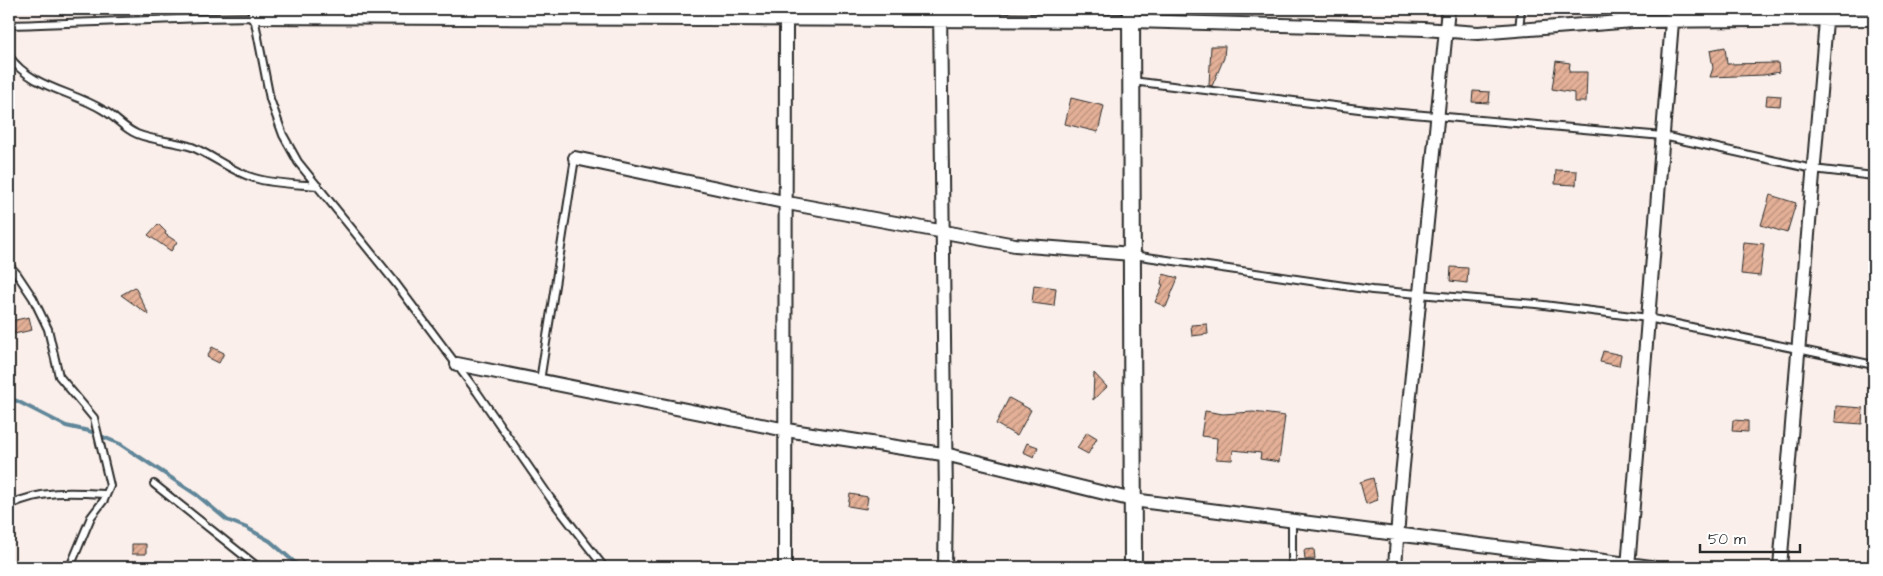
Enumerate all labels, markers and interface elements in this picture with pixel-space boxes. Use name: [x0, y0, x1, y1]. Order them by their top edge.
scale bar: [1700, 521, 1800, 553]
text: 50 m: [1708, 529, 1746, 550]

